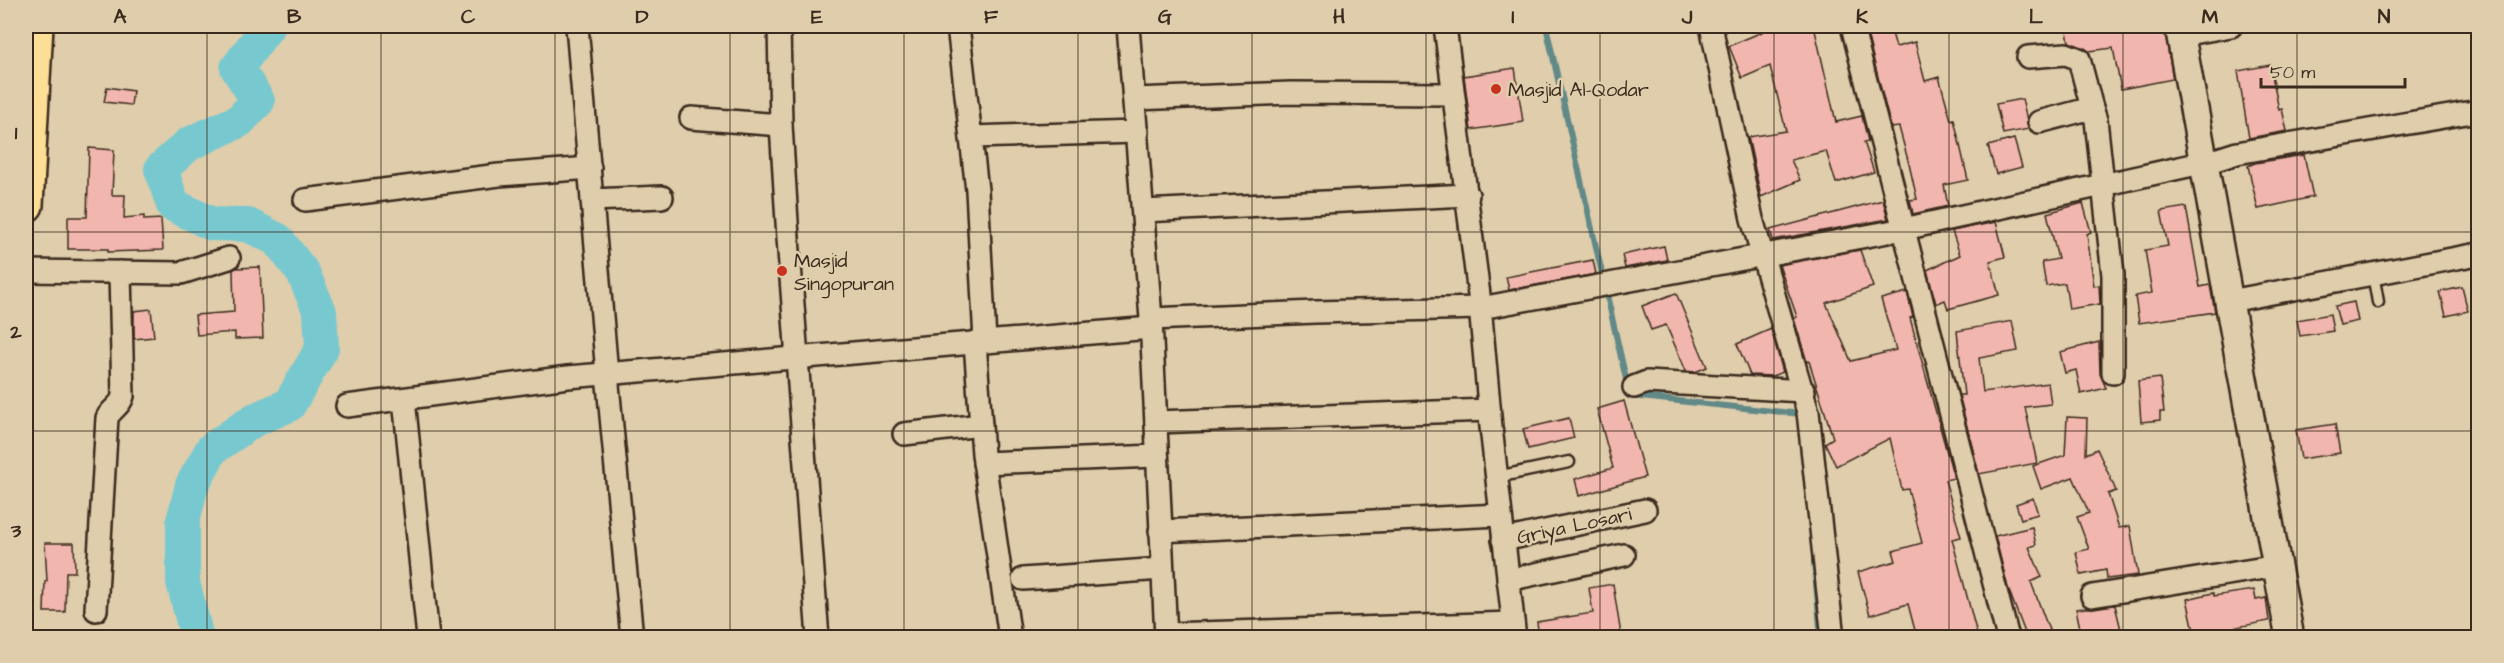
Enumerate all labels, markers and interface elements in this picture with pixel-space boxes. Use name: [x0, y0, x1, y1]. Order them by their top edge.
text: A: [114, 3, 127, 31]
text: B: [287, 3, 302, 31]
text: C: [461, 3, 476, 31]
text: D: [636, 3, 649, 31]
text: E: [811, 3, 823, 31]
text: F: [984, 3, 999, 31]
text: G: [1158, 3, 1172, 31]
text: H: [1333, 3, 1345, 31]
text: I: [1511, 3, 1515, 31]
text: J: [1681, 3, 1693, 31]
text: K: [1856, 3, 1869, 31]
text: L: [2029, 3, 2043, 31]
text: M: [2202, 3, 2219, 31]
text: N: [2378, 3, 2391, 31]
scale bar: [2261, 51, 2405, 89]
text: 50 m: [2270, 60, 2315, 85]
place label: Masjid Al-Qodar: [1508, 76, 1649, 104]
marker: Masjid Al-Qodar: [1489, 82, 1503, 96]
text: 1: [15, 119, 18, 147]
place label: Masjid Singopuran: [794, 247, 894, 299]
marker: Masjid Singopuran: [775, 264, 789, 278]
text: 2: [9, 318, 22, 346]
street label: Griya Losari: [1514, 500, 1634, 553]
text: 3: [10, 517, 22, 545]

